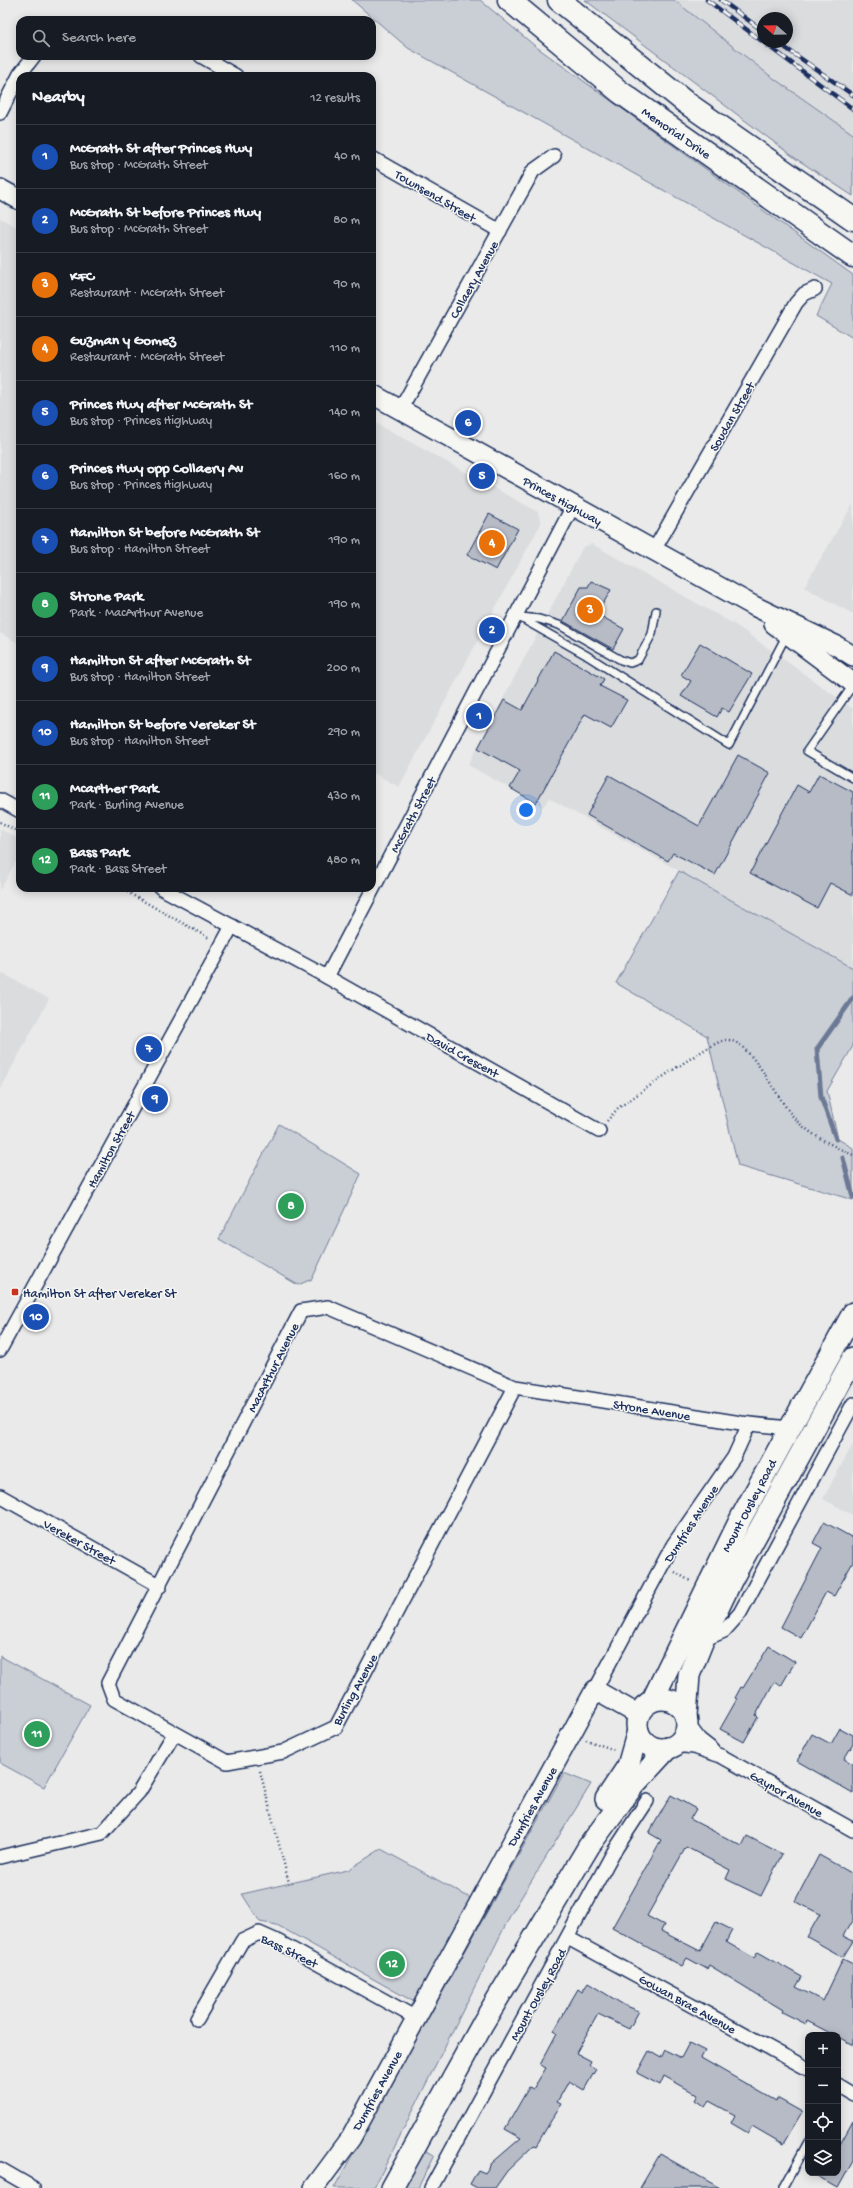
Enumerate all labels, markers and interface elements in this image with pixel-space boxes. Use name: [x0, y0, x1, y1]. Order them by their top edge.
north arrow: [757, 12, 793, 48]
search box: [16, 16, 376, 60]
icon: search: [30, 27, 52, 49]
text: Search here: [62, 29, 136, 47]
text: Nearby: [32, 88, 85, 108]
text: 12 results: [310, 91, 360, 106]
street label: Memorial Drive: [638, 105, 713, 163]
text: McGrath St after Princes Hwy: [70, 140, 252, 158]
text: 1: [42, 149, 48, 164]
text: 40 m: [334, 149, 360, 164]
text: Bus stop · McGrath Street: [70, 158, 208, 173]
street label: Townsend Street: [391, 167, 479, 227]
text: McGrath St before Princes Hwy: [70, 204, 261, 222]
text: 2: [42, 213, 48, 228]
text: 80 m: [333, 213, 360, 228]
text: Bus stop · McGrath Street: [70, 222, 208, 237]
street label: Collaery Avenue: [448, 238, 503, 322]
text: KFC: [70, 268, 94, 286]
text: 3: [42, 277, 48, 292]
text: 90 m: [334, 277, 360, 292]
text: Restaurant · McGrath Street: [70, 286, 224, 301]
text: Guzman y Gomez: [70, 332, 176, 350]
text: 4: [42, 341, 48, 356]
text: 110 m: [330, 341, 360, 356]
text: Restaurant · McGrath Street: [70, 350, 224, 365]
street label: Soudan Street: [707, 378, 760, 455]
text: Princes Hwy after McGrath St: [70, 396, 252, 414]
text: 5: [42, 405, 48, 420]
text: 140 m: [329, 405, 360, 420]
pin: 6: [455, 408, 481, 438]
text: Bus stop · Princes Highway: [70, 414, 212, 429]
text: Princes Hwy opp Collaery Av: [70, 460, 243, 478]
pin: 5: [469, 461, 495, 491]
text: 6: [42, 469, 48, 484]
text: 160 m: [328, 469, 360, 484]
street label: Princes Highway: [519, 474, 604, 530]
text: Bus stop · Princes Highway: [70, 478, 212, 493]
text: Hamilton St before McGrath St: [70, 524, 259, 542]
pin: 4: [479, 528, 505, 558]
text: 7: [42, 533, 48, 548]
text: 190 m: [329, 533, 360, 548]
text: Bus stop · Hamilton Street: [70, 542, 210, 557]
text: Strone Park: [70, 588, 143, 606]
pin: 3: [577, 595, 603, 625]
text: 8: [41, 597, 49, 612]
text: 190 m: [329, 597, 360, 612]
text: Park · MacArthur Avenue: [70, 606, 203, 621]
pin: 2: [479, 615, 505, 645]
text: Hamilton St after McGrath St: [70, 652, 250, 670]
text: 9: [42, 661, 48, 676]
text: 200 m: [327, 661, 360, 676]
text: Bus stop · Hamilton Street: [70, 670, 210, 685]
pin: 1: [466, 701, 492, 731]
text: Hamilton St before Vereker St: [70, 716, 255, 734]
text: 10: [39, 725, 51, 740]
text: 290 m: [327, 725, 360, 740]
text: Bus stop · Hamilton Street: [70, 734, 210, 749]
street label: McGrath Street: [388, 773, 441, 856]
text: Mcarther Park: [70, 780, 159, 798]
text: 11: [40, 789, 50, 804]
text: 430 m: [327, 789, 360, 804]
text: Park · Burling Avenue: [70, 798, 184, 813]
your location: [516, 800, 536, 820]
text: Bass Park: [70, 844, 129, 862]
text: 12: [39, 853, 51, 868]
text: 480 m: [327, 853, 360, 868]
text: Park · Bass Street: [70, 862, 166, 877]
street label: David Crescent: [422, 1030, 502, 1083]
pin: 7: [136, 1034, 162, 1064]
pin: 9: [142, 1084, 168, 1114]
street label: Hamilton Street: [85, 1108, 140, 1191]
pin: 8: [278, 1191, 304, 1221]
marker: Hamilton St after Vereker St: [10, 1287, 20, 1297]
place label: Hamilton St after Vereker St: [23, 1287, 178, 1302]
pin: 10: [23, 1302, 49, 1332]
street label: MacArthur Avenue: [245, 1321, 303, 1415]
street label: Strone Avenue: [612, 1398, 691, 1425]
street label: Mount Ousley Road: [720, 1456, 782, 1555]
street label: Dumfries Avenue: [661, 1483, 723, 1567]
street label: Vereker Street: [39, 1517, 119, 1570]
street label: Burling Avenue: [330, 1652, 382, 1729]
pin: 11: [24, 1719, 50, 1749]
street label: Dumfries Avenue: [505, 1764, 561, 1851]
street label: Gaynor Avenue: [746, 1769, 825, 1822]
street label: Bass Street: [257, 1932, 321, 1973]
street label: Mount Ousley Road: [508, 1946, 571, 2044]
pin: 12: [379, 1949, 405, 1979]
street label: Gowan Brae Avenue: [636, 1972, 738, 2038]
map controls: [805, 2032, 841, 2176]
button: +: [805, 2032, 841, 2068]
street label: Dumfries Avenue: [350, 2048, 406, 2135]
button: −: [805, 2068, 841, 2104]
button: locate: [805, 2104, 841, 2140]
button: layers: [805, 2140, 841, 2176]

